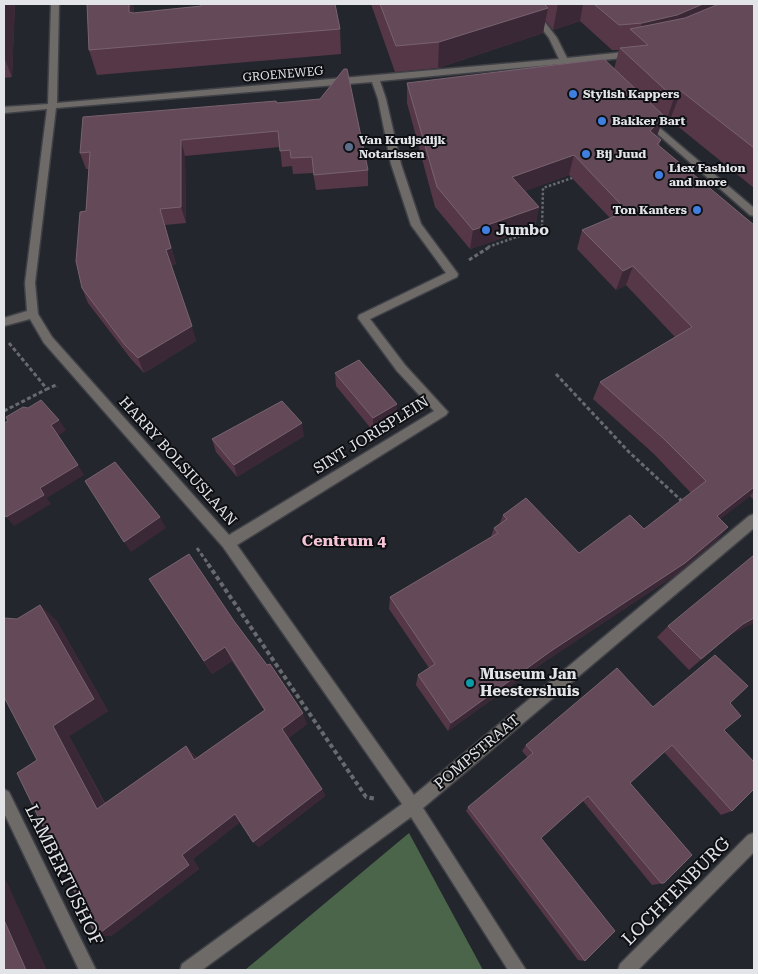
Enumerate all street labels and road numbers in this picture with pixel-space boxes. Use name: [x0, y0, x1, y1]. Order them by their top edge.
street label: GROENEWEG: [242, 63, 325, 85]
street label: SINT JORISPLEIN: [310, 392, 432, 478]
street label: HARRY BOLSIUSLAAN: [115, 393, 241, 529]
street label: POMPSTRAAT: [430, 711, 524, 793]
street label: LAMBERTUSHOF: [21, 801, 108, 949]
street label: LOCHTENBURG: [617, 832, 734, 949]

